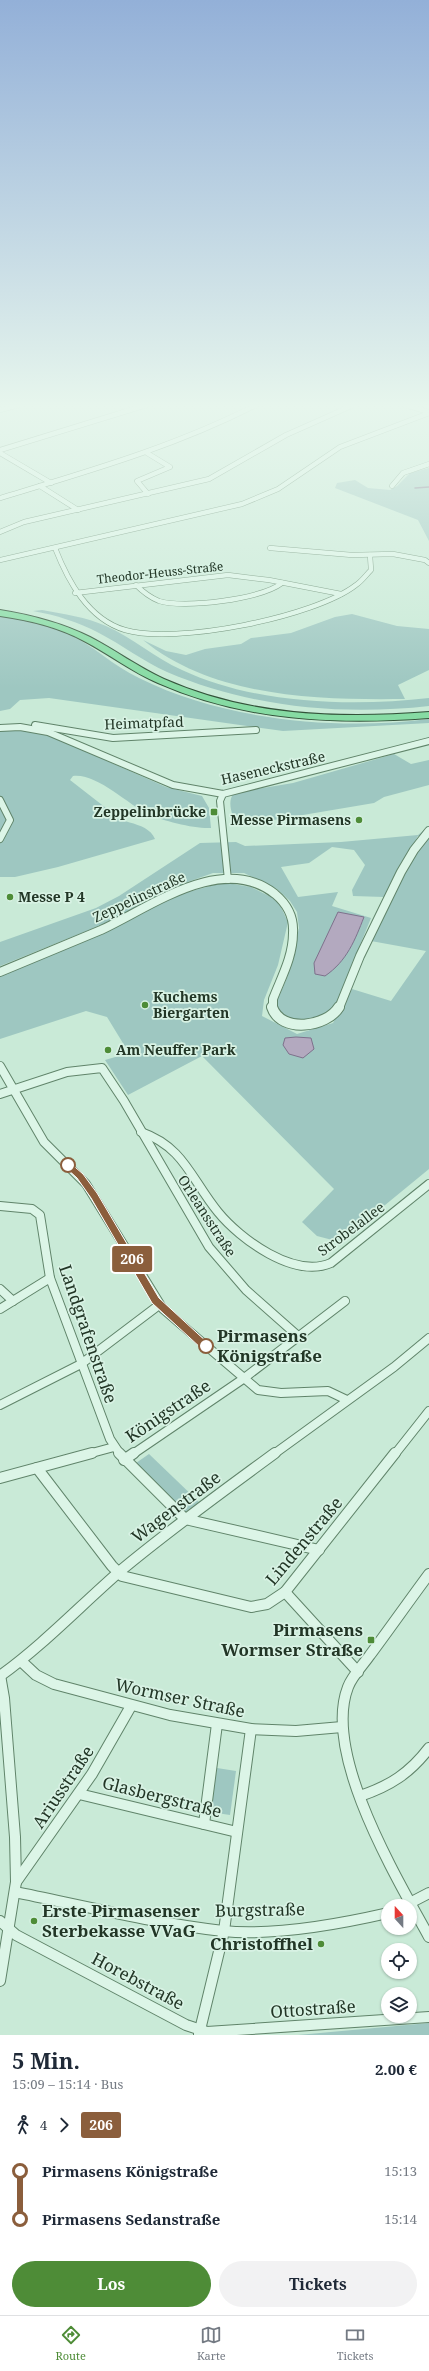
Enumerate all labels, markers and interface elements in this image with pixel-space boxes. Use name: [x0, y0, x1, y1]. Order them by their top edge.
street label: Theodor-Heuss-Straße: [96, 557, 224, 588]
street label: Heimatpfad: [104, 712, 184, 733]
street label: Haseneckstraße: [219, 746, 327, 789]
place label: Zeppelinbrücke: [94, 802, 206, 821]
marker: Zeppelinbrücke: [209, 807, 219, 817]
place label: Messe Pirmasens: [230, 810, 351, 829]
marker: Messe Pirmasens: [354, 815, 364, 825]
street label: Zeppelinstraße: [89, 867, 188, 926]
place label: Messe P 4: [18, 887, 85, 906]
marker: Messe P 4: [5, 892, 15, 902]
place label: Kuchems Biergarten: [153, 987, 229, 1022]
marker: Kuchems Biergarten: [140, 1000, 150, 1010]
place label: Am Neuffer Park: [116, 1040, 236, 1059]
marker: Am Neuffer Park: [103, 1045, 113, 1055]
unlabelled marker: [60, 1157, 76, 1173]
street label: Orleansstraße: [174, 1171, 241, 1260]
street label: Strobelallee: [313, 1197, 388, 1260]
line badge: 206: [109, 1246, 155, 1272]
text: 206: [120, 1249, 144, 1268]
street label: Landgrafenstraße: [54, 1261, 123, 1406]
place label: Pirmasens Königstraße: [217, 1324, 322, 1367]
marker: Pirmasens Königstraße: [198, 1338, 214, 1354]
street label: Königstraße: [121, 1374, 215, 1447]
street label: Wagenstraße: [126, 1465, 225, 1548]
street label: Lindenstraße: [260, 1492, 347, 1590]
place label: Pirmasens Wormser Straße: [221, 1618, 363, 1661]
marker: Pirmasens Wormser Straße: [366, 1635, 376, 1645]
street label: Wormser Straße: [113, 1672, 247, 1723]
street label: Ariusstraße: [27, 1741, 99, 1832]
street label: Glasbergstraße: [100, 1771, 224, 1822]
street label: Burgstraße: [215, 1897, 305, 1922]
place label: Erste Pirmasenser Sterbekasse VVaG: [42, 1899, 200, 1942]
north arrow: [381, 1899, 417, 1935]
map controls: [381, 1899, 417, 2023]
marker: Erste Pirmasenser Sterbekasse VVaG: [29, 1916, 39, 1926]
place label: Christoffhel: [210, 1932, 313, 1955]
marker: Christoffhel: [316, 1939, 326, 1949]
button: locate: [381, 1943, 417, 1979]
street label: Horebstraße: [88, 1947, 189, 2015]
button: layers: [381, 1987, 417, 2023]
street label: Ottostraße: [270, 1994, 356, 2023]
text: 5 Min.: [12, 2045, 80, 2075]
text: 2.00 €: [375, 2059, 417, 2079]
text: 15:09 – 15:14 · Bus: [12, 2075, 123, 2093]
icon: walk: [12, 2114, 34, 2136]
icon: forward: [53, 2114, 75, 2136]
text: 206: [89, 2115, 113, 2134]
text: 4: [40, 2116, 47, 2134]
text: Pirmasens Königstraße: [42, 2161, 218, 2181]
text: 15:13: [384, 2162, 417, 2180]
text: Pirmasens Sedanstraße: [42, 2209, 220, 2229]
text: 15:14: [384, 2210, 417, 2228]
button: Los: [12, 2261, 211, 2307]
button: Tickets: [219, 2261, 417, 2307]
tab: Route: [56, 2324, 86, 2363]
tab: Karte: [197, 2324, 226, 2363]
tab: Tickets: [337, 2324, 373, 2363]

